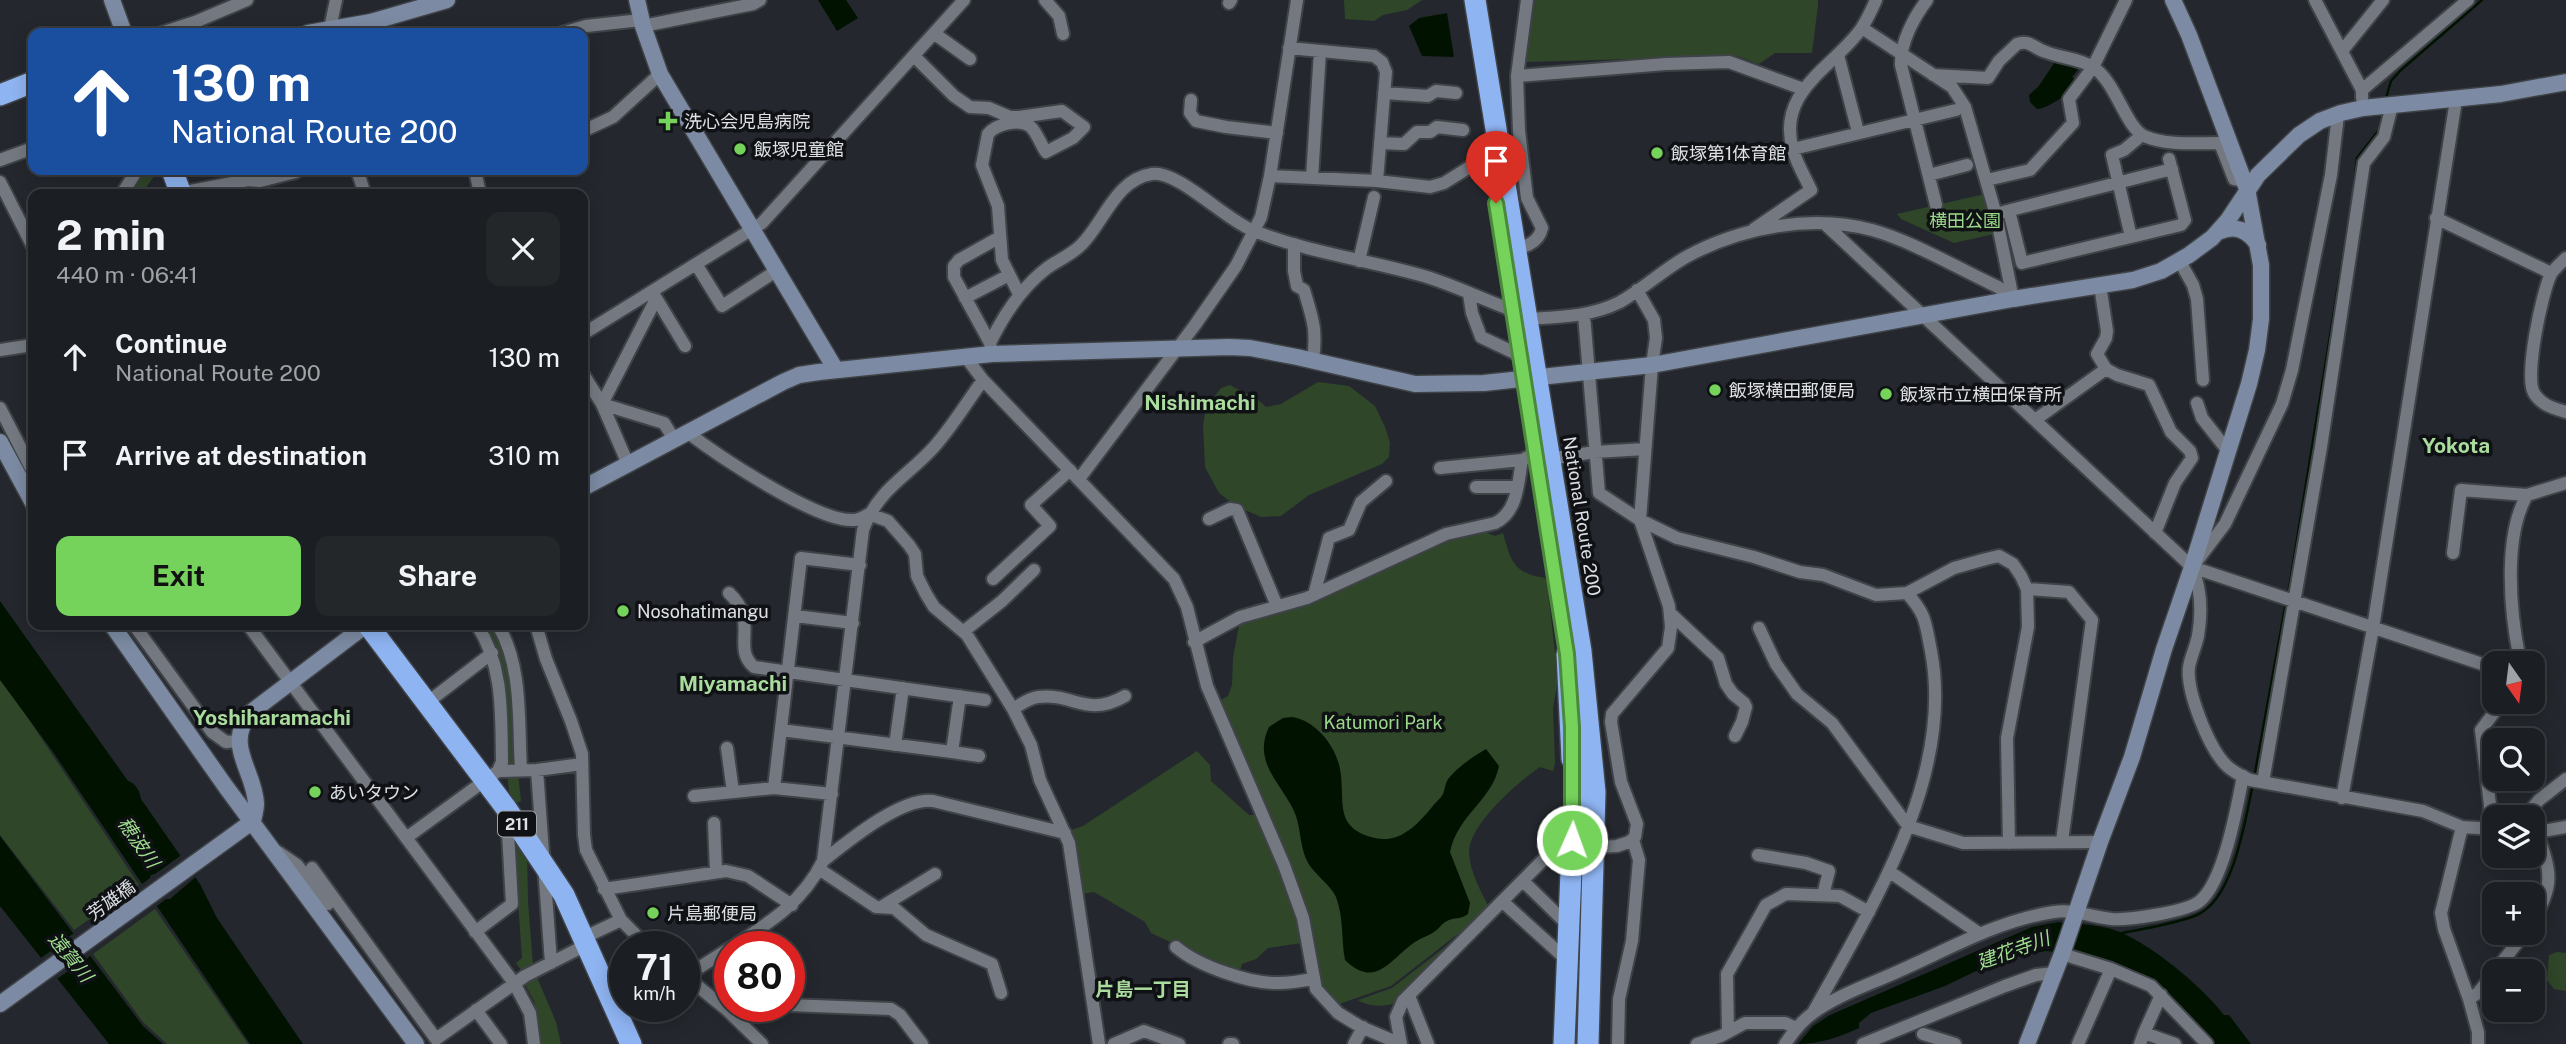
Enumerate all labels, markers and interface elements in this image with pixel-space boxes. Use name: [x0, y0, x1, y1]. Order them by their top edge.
text: 130 m: [171, 54, 311, 112]
icon: ahead: [56, 56, 147, 147]
marker: 洗心会児島病院: [658, 111, 678, 131]
place label: 洗心会児島病院: [684, 111, 810, 132]
text: National Route 200: [171, 113, 458, 150]
pin: [1466, 131, 1526, 203]
place label: 飯塚児童館: [754, 139, 844, 160]
marker: 飯塚児童館: [732, 141, 748, 157]
icon: arrive: [1477, 142, 1515, 180]
place label: 飯塚第1体育館: [1671, 143, 1786, 164]
marker: 飯塚第1体育館: [1649, 145, 1665, 161]
text: 2 min: [56, 210, 166, 259]
park label: 横田公園: [1929, 210, 2001, 231]
button: close: [486, 212, 560, 286]
text: 440 m · 06:41: [56, 261, 198, 288]
text: Continue: [115, 328, 227, 359]
icon: ahead: [56, 338, 94, 376]
text: 130 m: [488, 342, 560, 373]
text: National Route 200: [115, 359, 321, 386]
place label: 飯塚横田郵便局: [1729, 380, 1855, 401]
marker: 飯塚横田郵便局: [1707, 382, 1723, 398]
place label: 飯塚市立横田保育所: [1900, 384, 2062, 405]
marker: 飯塚市立横田保育所: [1878, 386, 1894, 402]
district label: Nishimachi: [1144, 390, 1256, 415]
district label: Yokota: [2422, 433, 2490, 458]
street label: National Route 200: [1559, 435, 1605, 597]
icon: arrive: [56, 436, 94, 474]
text: Arrive at destination: [115, 440, 367, 471]
text: 310 m: [488, 440, 560, 471]
button: Exit: [56, 536, 301, 616]
button: Share: [315, 536, 560, 616]
place label: Nosohatimangu: [637, 601, 769, 622]
marker: Nosohatimangu: [615, 603, 631, 619]
north arrow: [2482, 651, 2544, 714]
map controls: [2482, 651, 2545, 1022]
district label: Miyamachi: [679, 671, 787, 696]
district label: Yoshiharamachi: [193, 705, 351, 730]
park label: Katumori Park: [1323, 712, 1443, 733]
button: search: [2482, 728, 2545, 791]
place label: あいタウン: [329, 782, 419, 803]
marker: あいタウン: [307, 784, 323, 800]
position arrow: [1535, 803, 1609, 877]
button: layers: [2482, 805, 2545, 868]
road number: 211: [498, 811, 536, 836]
water label: 穂波川: [114, 812, 166, 873]
street label: 芳雄橋: [83, 876, 139, 924]
button: +: [2482, 882, 2545, 945]
place label: 片島郵便局: [667, 903, 757, 924]
marker: 片島郵便局: [645, 905, 661, 921]
water label: 建花寺川: [1974, 926, 2054, 973]
water label: 遠賀川: [45, 928, 99, 988]
speed limit sign: 80: [714, 931, 805, 1022]
text: 71: [636, 947, 673, 988]
button: −: [2482, 959, 2545, 1022]
district label: 片島一丁目: [1095, 978, 1191, 1000]
text: km/h: [633, 983, 676, 1004]

